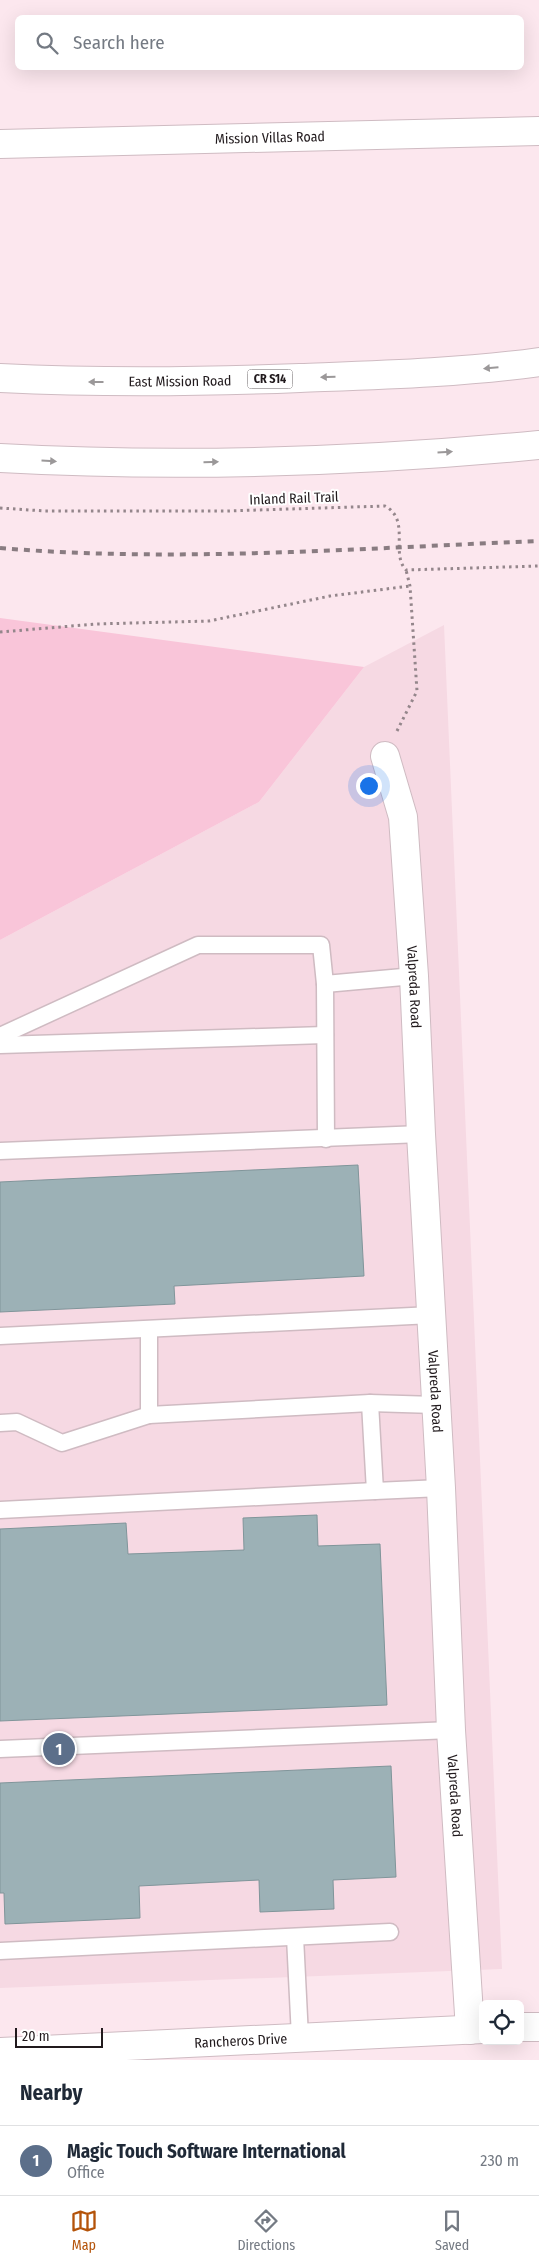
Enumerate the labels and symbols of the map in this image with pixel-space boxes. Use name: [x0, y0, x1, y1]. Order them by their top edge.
street label: Mission Villas Road: [215, 128, 325, 148]
one-way arrow: [482, 364, 498, 372]
road number: CR S14: [248, 369, 292, 388]
street label: East Mission Road: [128, 372, 232, 390]
one-way arrow: [320, 374, 336, 382]
one-way arrow: [88, 378, 104, 386]
one-way arrow: [437, 448, 453, 456]
one-way arrow: [41, 457, 57, 465]
one-way arrow: [203, 457, 219, 465]
street label: Inland Rail Trail: [249, 488, 339, 509]
your location: [356, 773, 382, 799]
street label: Valpreda Road: [403, 945, 424, 1029]
street label: Valpreda Road: [424, 1350, 446, 1433]
pin: 1: [43, 1730, 75, 1768]
street label: Valpreda Road: [444, 1754, 466, 1838]
scale bar: [15, 2025, 102, 2048]
street label: Rancheros Drive: [194, 2030, 288, 2052]

